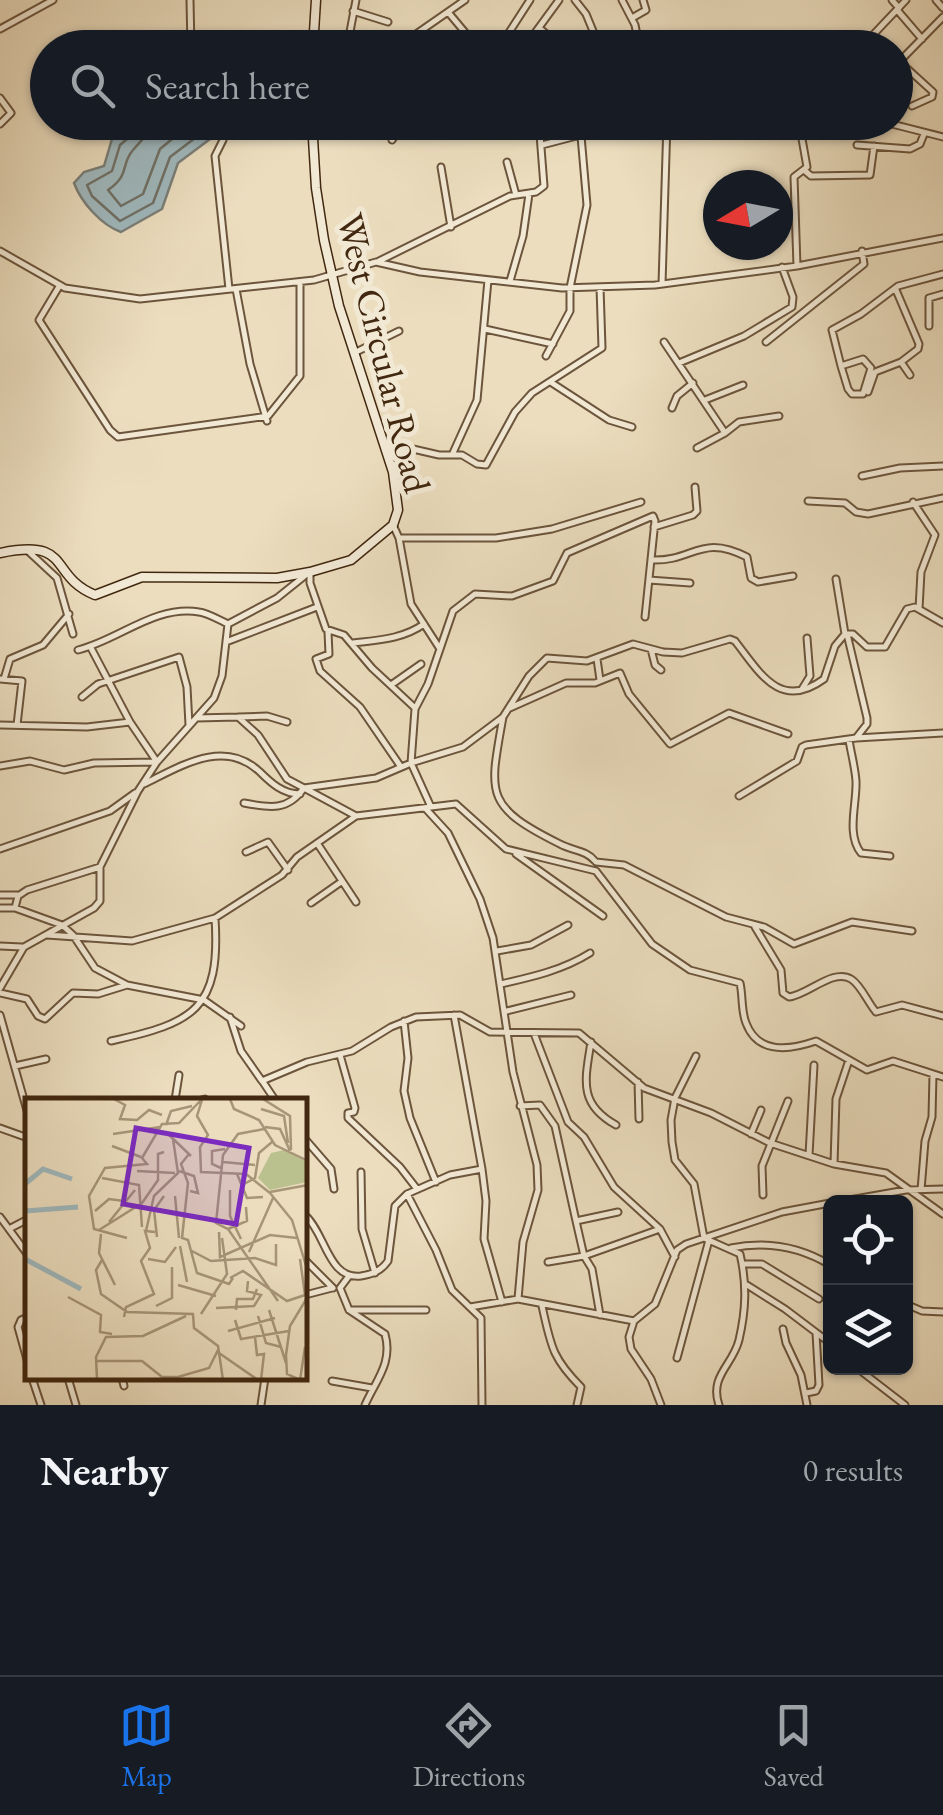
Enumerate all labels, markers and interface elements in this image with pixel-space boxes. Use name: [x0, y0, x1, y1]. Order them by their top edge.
search box: [30, 30, 913, 140]
icon: search: [65, 58, 120, 113]
text: Search here: [145, 61, 310, 110]
north arrow: [703, 170, 793, 260]
street label: West Circular Road: [326, 208, 443, 498]
inset map: [25, 1098, 308, 1380]
map controls: [823, 1195, 913, 1375]
button: locate: [823, 1195, 913, 1285]
button: layers: [823, 1285, 913, 1375]
text: Nearby: [40, 1443, 169, 1498]
text: 0 results: [803, 1449, 903, 1491]
tab: Map: [119, 1698, 174, 1794]
tab: Directions: [413, 1698, 525, 1794]
tab: Saved: [764, 1698, 824, 1794]

